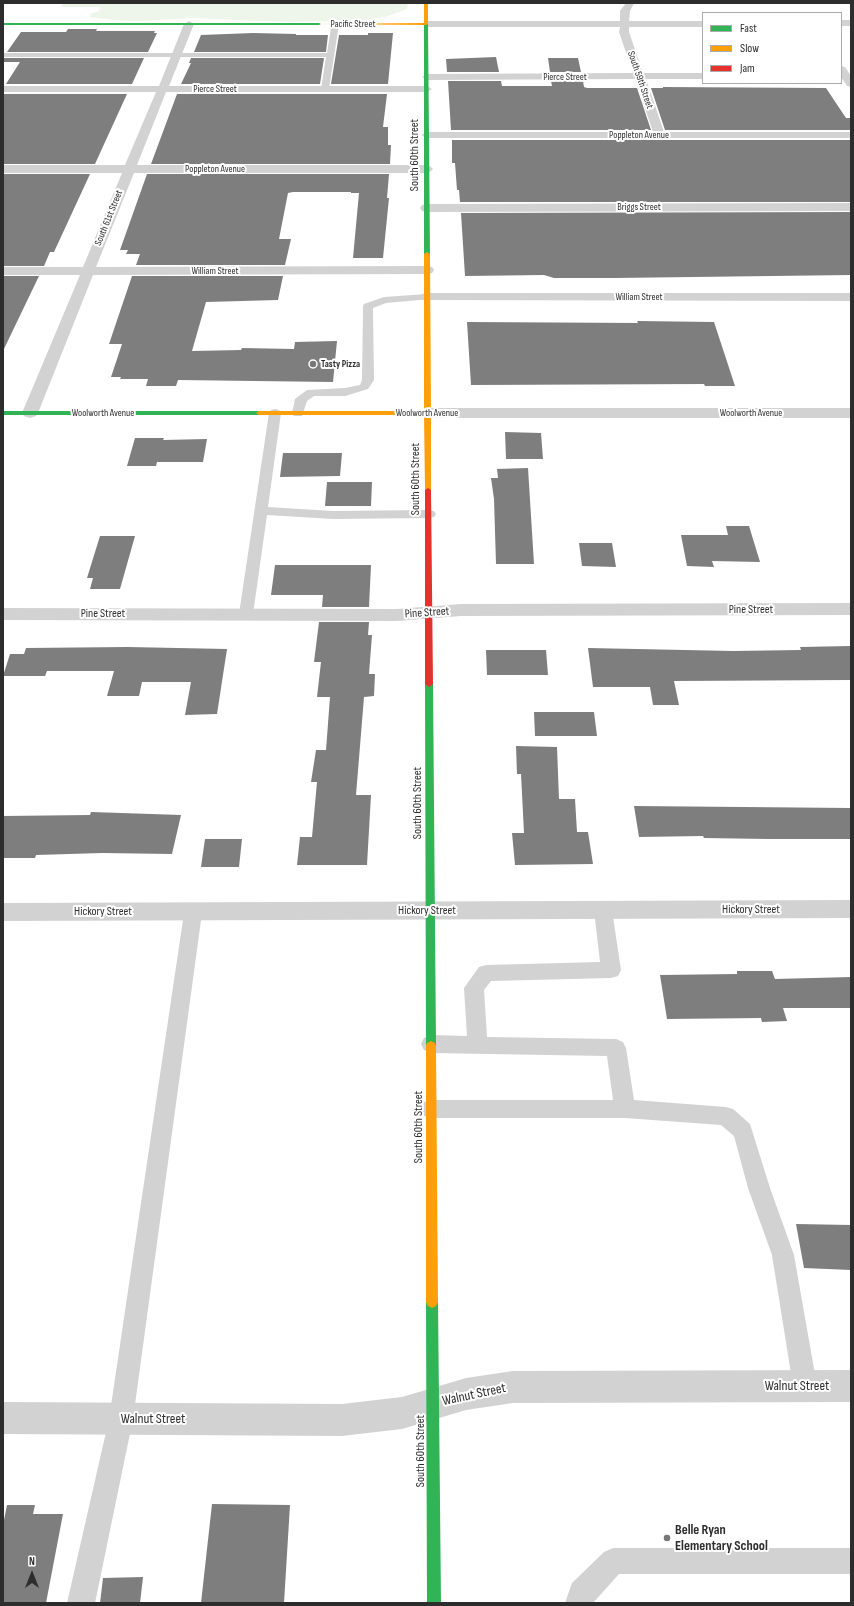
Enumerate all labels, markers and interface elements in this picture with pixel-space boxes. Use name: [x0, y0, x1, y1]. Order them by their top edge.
legend: [702, 12, 842, 84]
street label: Pacific Street: [331, 18, 375, 30]
text: Fast: [740, 21, 757, 36]
text: Slow: [740, 41, 759, 56]
street label: South 59th Street: [625, 50, 655, 110]
text: Jam: [740, 61, 755, 76]
street label: Pierce Street: [543, 71, 587, 83]
street label: Pierce Street: [193, 83, 237, 95]
street label: South 60th Street: [408, 119, 422, 191]
street label: Poppleton Avenue: [609, 129, 669, 141]
street label: Poppleton Avenue: [185, 163, 245, 175]
street label: South 61st Street: [92, 189, 126, 247]
street label: Briggs Street: [617, 201, 661, 213]
street label: William Street: [191, 265, 239, 277]
street label: William Street: [615, 291, 663, 303]
place label: Tasty Pizza: [321, 358, 360, 370]
marker: Tasty Pizza: [308, 359, 318, 369]
street label: Woolworth Avenue: [72, 407, 134, 419]
street label: Woolworth Avenue: [396, 407, 458, 419]
street label: Woolworth Avenue: [720, 407, 782, 419]
street label: South 60th Street: [409, 443, 423, 515]
street label: Pine Street: [729, 603, 773, 617]
street label: Pine Street: [404, 604, 450, 622]
street label: Pine Street: [81, 607, 125, 621]
street label: South 60th Street: [411, 767, 425, 839]
street label: Hickory Street: [722, 903, 780, 917]
street label: Hickory Street: [398, 904, 456, 918]
street label: Hickory Street: [74, 905, 132, 919]
street label: South 60th Street: [412, 1091, 426, 1163]
street label: Walnut Street: [765, 1378, 829, 1394]
street label: Walnut Street: [441, 1380, 507, 1410]
street label: Walnut Street: [121, 1411, 185, 1427]
street label: South 60th Street: [414, 1415, 428, 1487]
place label: Belle Ryan Elementary School: [675, 1522, 768, 1554]
marker: Belle Ryan Elementary School: [662, 1533, 672, 1543]
north arrow: [12, 1554, 52, 1594]
text: N: [29, 1555, 35, 1568]

